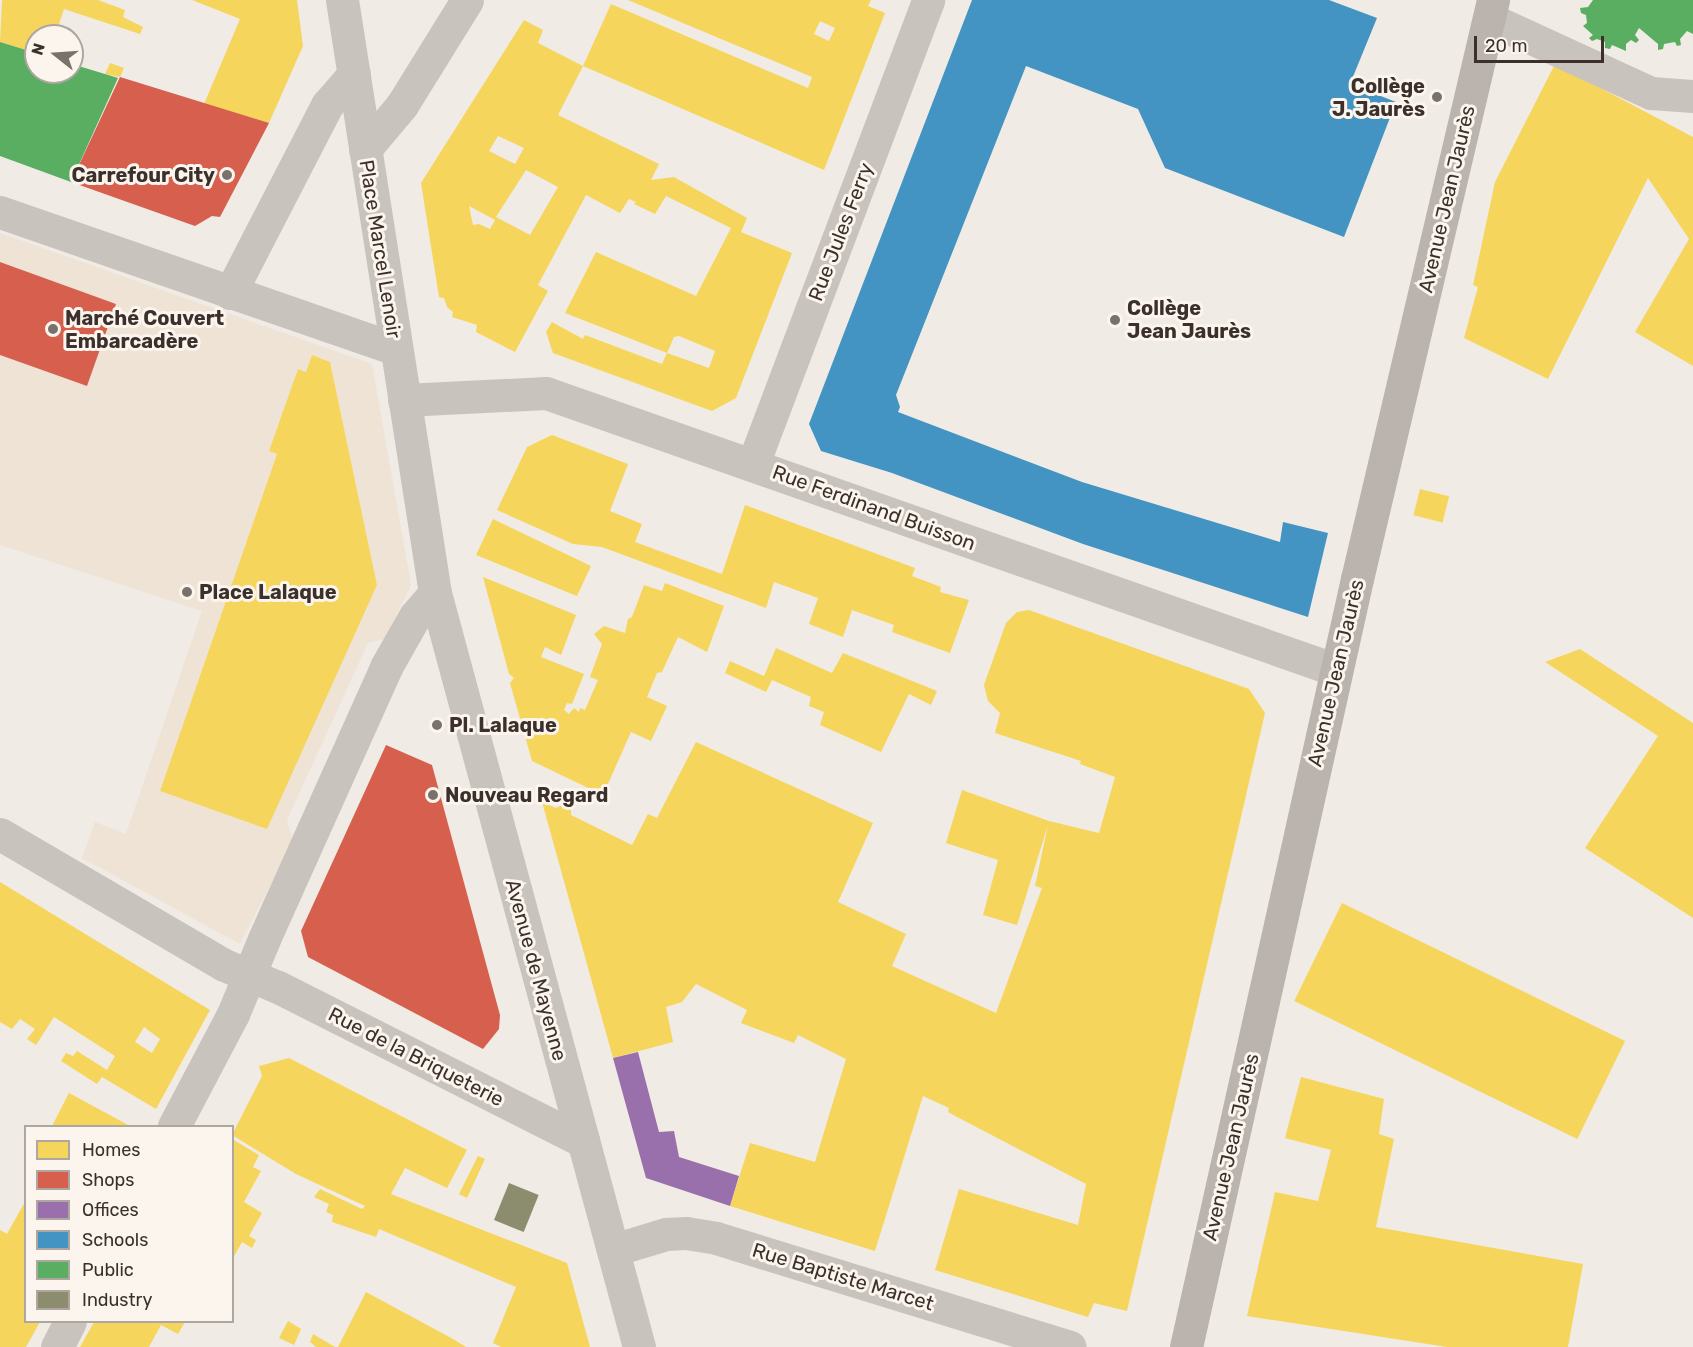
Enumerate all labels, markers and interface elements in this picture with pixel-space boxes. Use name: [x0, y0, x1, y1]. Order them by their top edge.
north arrow: [24, 24, 84, 84]
scale bar: [1477, 24, 1608, 62]
text: 20 m: [1485, 35, 1527, 57]
text: N: [27, 41, 49, 57]
place label: Collège J. Jaurès: [1332, 74, 1425, 121]
marker: Collège J. Jaurès: [1430, 90, 1444, 104]
street label: Avenue Jean Jaurès: [1414, 103, 1480, 295]
street label: Place Marcel Lenoir: [354, 158, 406, 340]
street label: Rue Jules Ferry: [804, 160, 878, 304]
place label: Carrefour City: [71, 163, 215, 187]
marker: Carrefour City: [220, 168, 234, 182]
place label: Collège Jean Jaurès: [1127, 296, 1251, 343]
place label: Marché Couvert Embarcadère: [65, 306, 224, 353]
marker: Collège Jean Jaurès: [1108, 313, 1122, 327]
marker: Marché Couvert Embarcadère: [46, 322, 60, 336]
street label: Rue Ferdinand Buisson: [769, 460, 979, 556]
street label: Avenue Jean Jaurès: [1303, 577, 1369, 769]
place label: Place Lalaque: [199, 580, 337, 604]
marker: Place Lalaque: [180, 585, 194, 599]
place label: Pl. Lalaque: [449, 713, 557, 737]
marker: Pl. Lalaque: [430, 718, 444, 732]
place label: Nouveau Regard: [445, 783, 608, 807]
marker: Nouveau Regard: [426, 788, 440, 802]
street label: Avenue de Mayenne: [500, 877, 572, 1063]
street label: Rue de la Briqueterie: [324, 1002, 508, 1112]
street label: Avenue Jean Jaurès: [1198, 1051, 1264, 1243]
legend: [24, 1125, 234, 1323]
text: Homes: [82, 1139, 140, 1161]
text: Shops: [82, 1169, 134, 1191]
text: Offices: [82, 1199, 139, 1221]
text: Schools: [82, 1229, 148, 1251]
street label: Rue Baptiste Marcet: [749, 1238, 937, 1316]
text: Public: [82, 1259, 134, 1281]
text: Industry: [82, 1289, 152, 1311]

